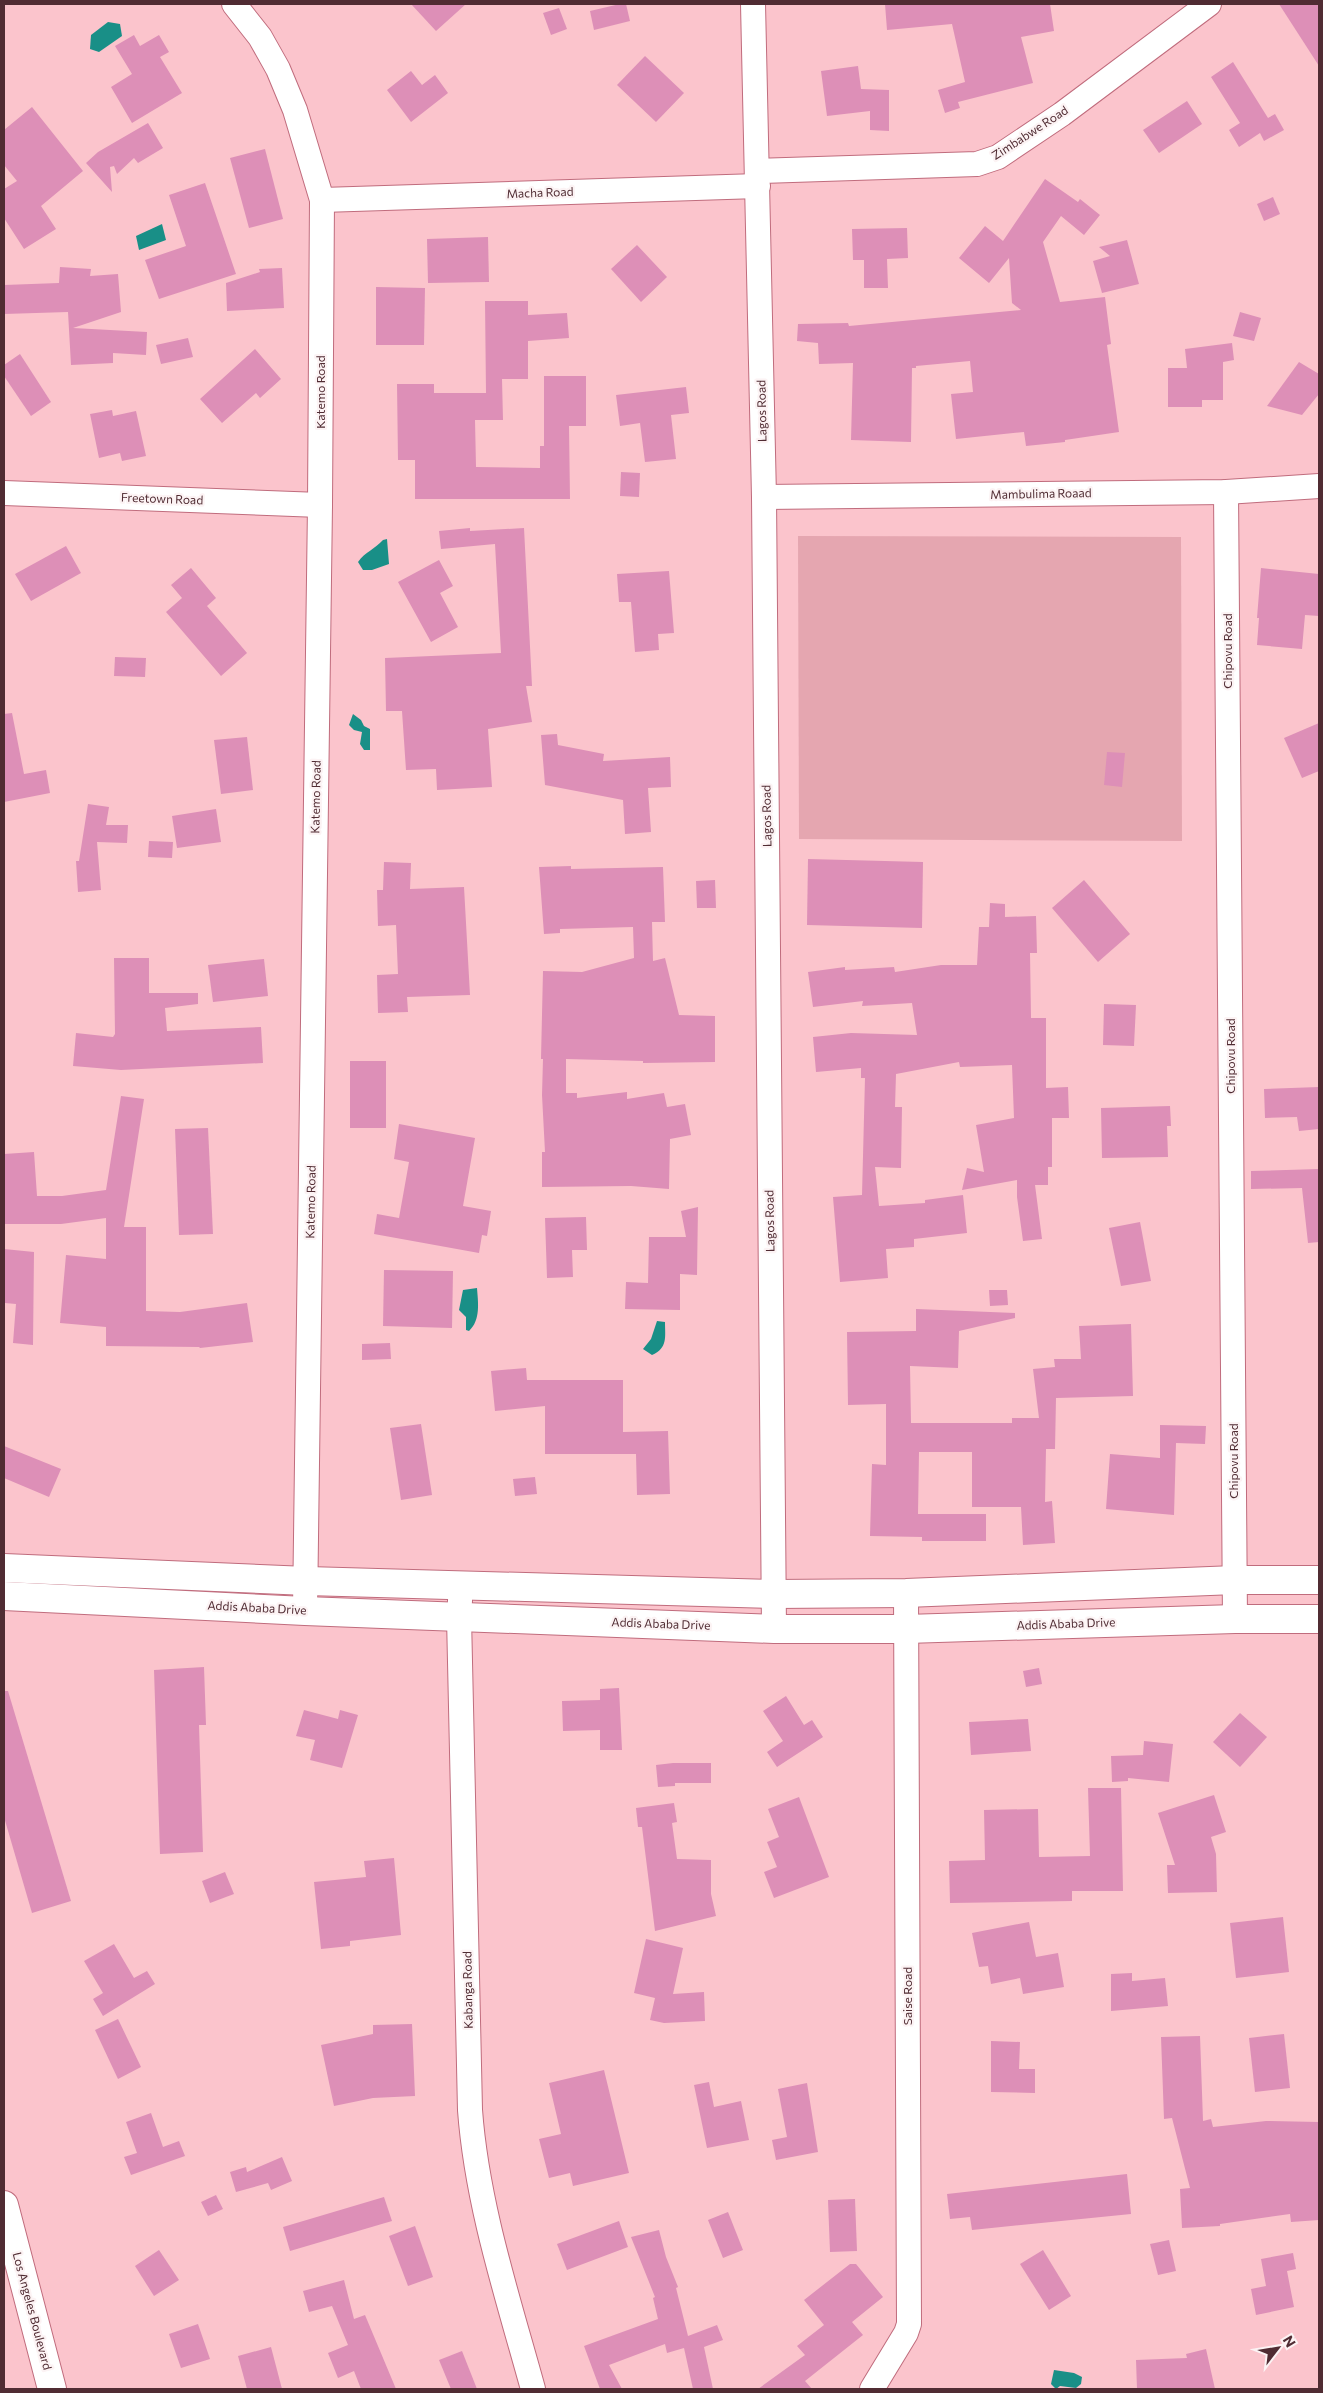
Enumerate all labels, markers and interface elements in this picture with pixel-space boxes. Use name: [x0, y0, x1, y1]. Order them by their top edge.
street label: Zimbabwe Road: [989, 102, 1070, 162]
street label: Macha Road: [506, 184, 574, 200]
street label: Katemo Road: [313, 355, 327, 429]
street label: Lagos Road: [753, 380, 769, 442]
street label: Mambulima Roaad: [990, 485, 1092, 501]
street label: Freetown Road: [121, 490, 204, 506]
street label: Chipovu Road: [1220, 613, 1234, 689]
street label: Katemo Road: [307, 760, 323, 834]
street label: Lagos Road: [758, 785, 774, 847]
street label: Chipovu Road: [1223, 1018, 1237, 1094]
street label: Katemo Road: [302, 1165, 318, 1239]
street label: Lagos Road: [761, 1190, 777, 1252]
street label: Chipovu Road: [1226, 1423, 1240, 1499]
street label: Addis Ababa Drive: [207, 1597, 307, 1617]
street label: Addis Ababa Drive: [611, 1614, 711, 1632]
street label: Addis Ababa Drive: [1016, 1614, 1116, 1632]
street label: Kabanga Road: [459, 1951, 475, 2029]
street label: Saise Road: [900, 1967, 914, 2025]
street label: Los Angeles Boulevard: [10, 2250, 55, 2371]
north arrow: [1253, 2323, 1303, 2373]
text: N: [1280, 2332, 1300, 2350]

